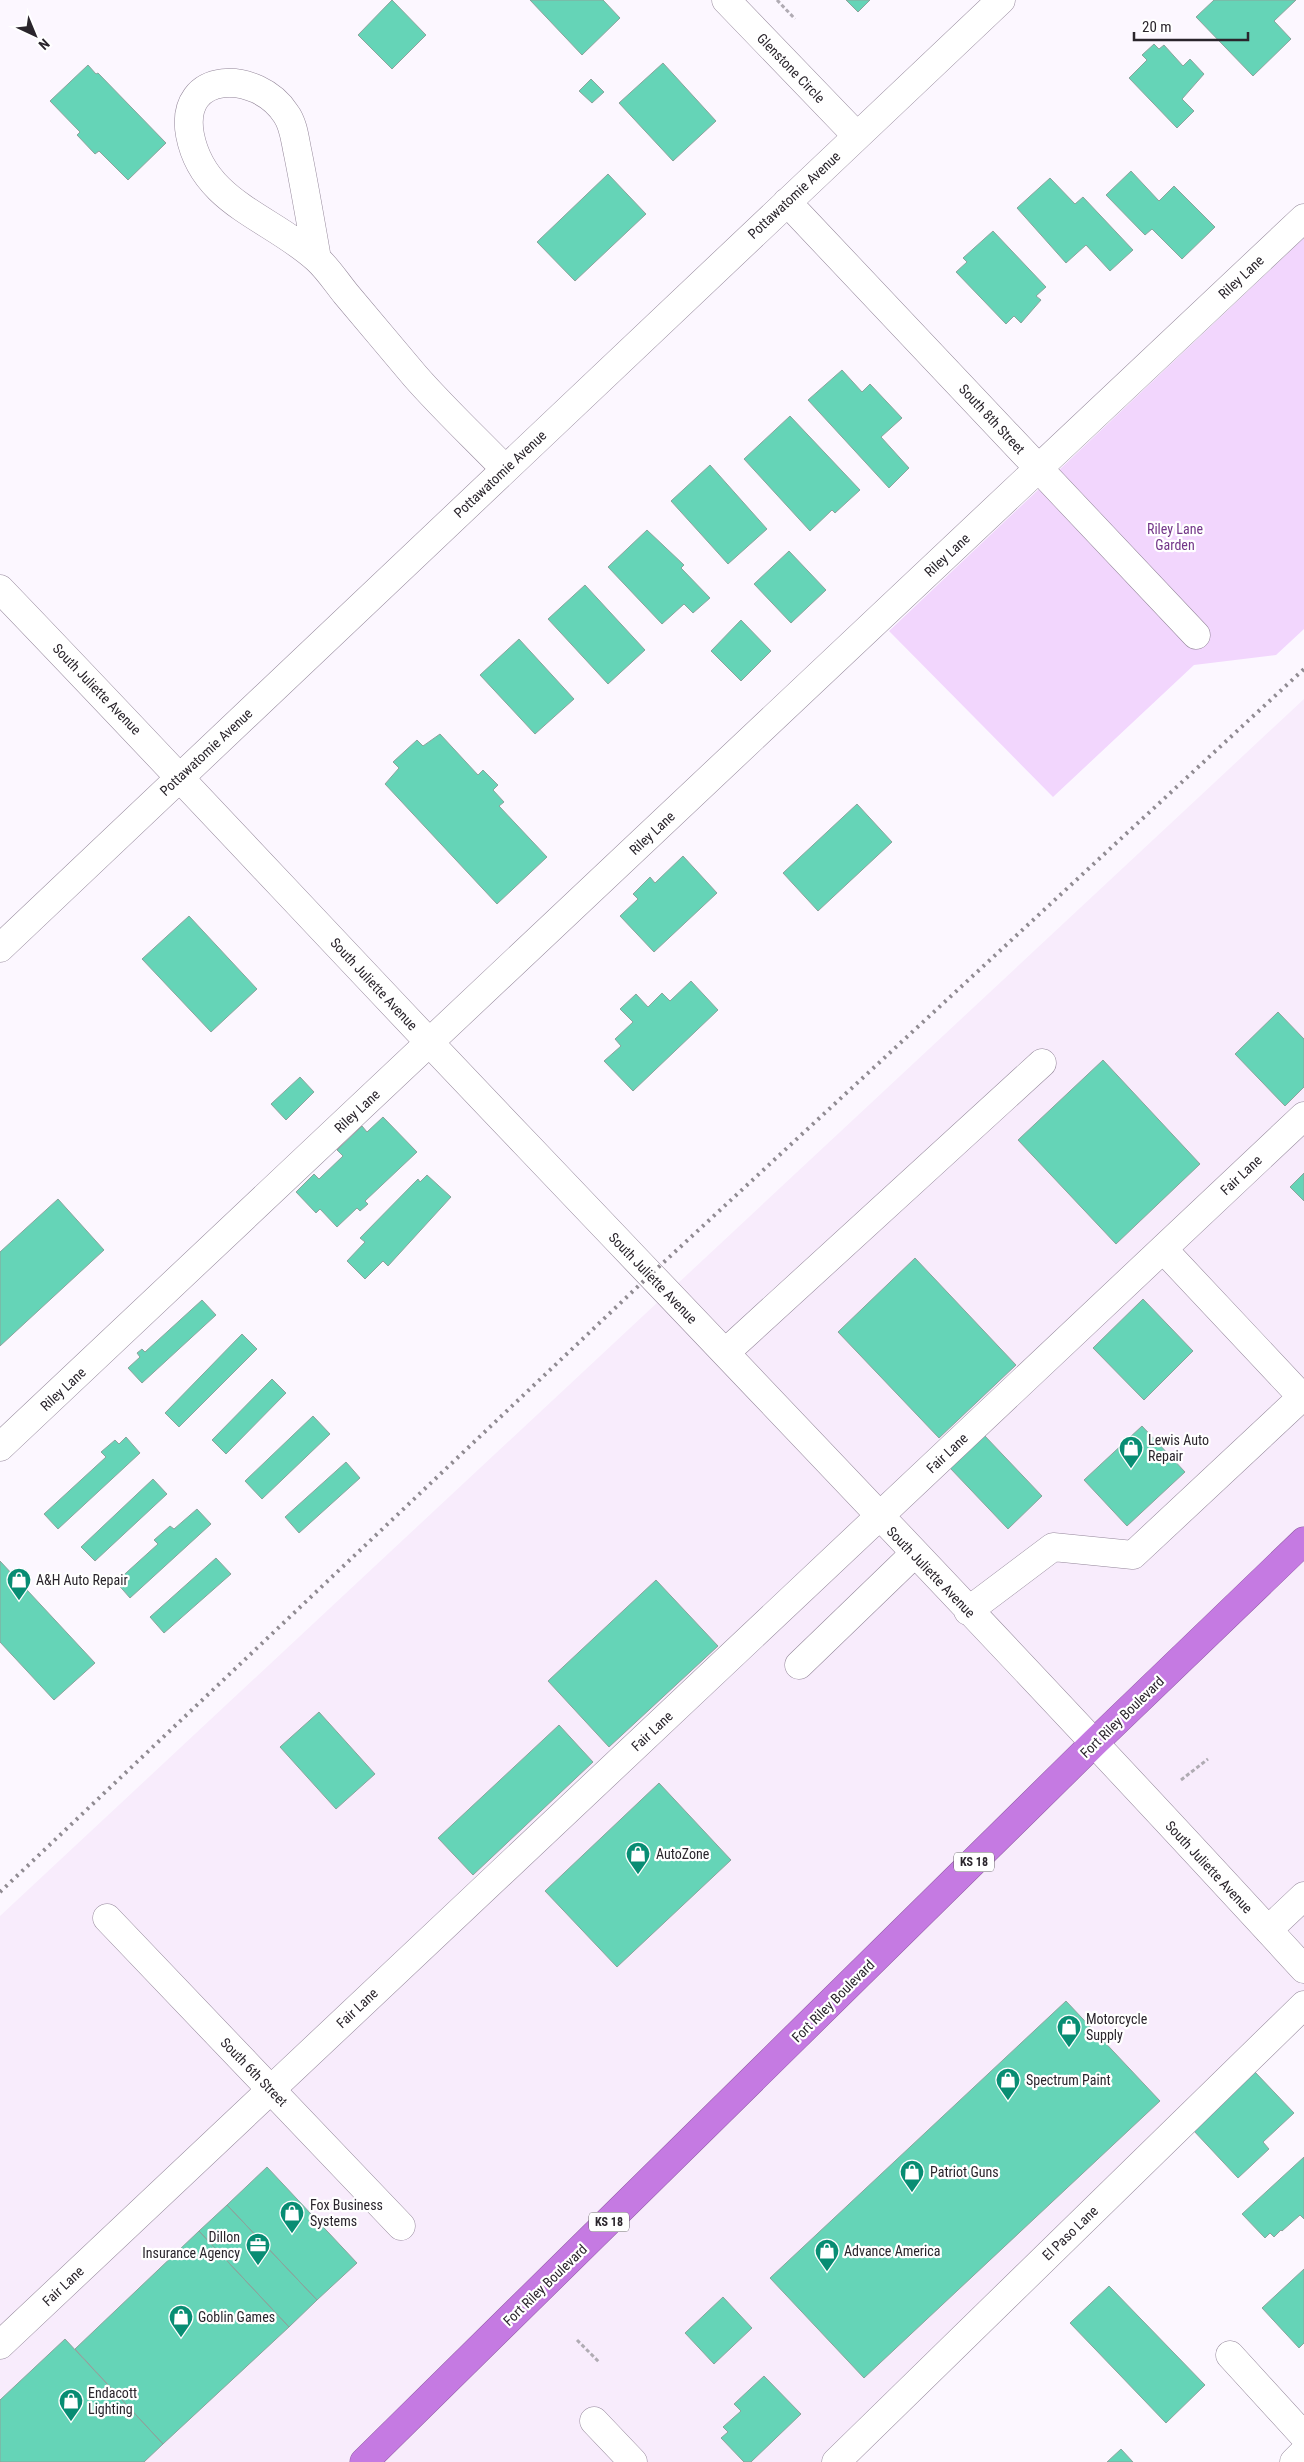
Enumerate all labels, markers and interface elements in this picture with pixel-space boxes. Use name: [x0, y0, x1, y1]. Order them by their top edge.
north arrow: [10, 10, 60, 60]
scale bar: [1134, 10, 1248, 42]
text: 20 m: [1142, 18, 1172, 36]
street label: Glenstone Circle: [754, 30, 828, 106]
text: N: [35, 36, 53, 53]
street label: Pottawatomie Avenue: [745, 148, 844, 242]
street label: Riley Lane: [1215, 252, 1267, 302]
street label: South 8th Street: [956, 381, 1028, 457]
street label: Pottawatomie Avenue: [451, 427, 550, 521]
park label: Riley Lane Garden: [1147, 521, 1203, 553]
street label: Riley Lane: [921, 530, 973, 580]
street label: South Juliette Avenue: [50, 640, 145, 738]
street label: Pottawatomie Avenue: [157, 705, 256, 799]
street label: Riley Lane: [626, 808, 678, 858]
street label: South Juliette Avenue: [327, 935, 421, 1034]
street label: Riley Lane: [331, 1086, 383, 1136]
street label: Fair Lane: [1217, 1152, 1265, 1198]
street label: South Juliette Avenue: [606, 1229, 701, 1327]
street label: Riley Lane: [37, 1364, 89, 1414]
street label: Fair Lane: [923, 1430, 971, 1476]
place label: Lewis Auto Repair: [1148, 1432, 1209, 1464]
shop icon: Lewis Auto Repair: [1118, 1435, 1144, 1469]
street label: South Juliette Avenue: [884, 1523, 979, 1621]
shop icon: A&H Auto Repair: [6, 1567, 32, 1601]
place label: A&H Auto Repair: [36, 1572, 128, 1588]
street label: Fort Riley Boulevard: [1077, 1673, 1167, 1761]
street label: Fair Lane: [628, 1708, 676, 1754]
street label: South Juliette Avenue: [1162, 1818, 1256, 1917]
shop icon: AutoZone: [625, 1841, 651, 1875]
place label: AutoZone: [656, 1846, 710, 1862]
road number: KS 18: [954, 1852, 994, 1871]
street label: Fort Riley Boulevard: [789, 1957, 877, 2045]
street label: Fair Lane: [333, 1985, 381, 2031]
place label: Motorcycle Supply: [1086, 2011, 1148, 2043]
shop icon: Motorcycle Supply: [1056, 2014, 1082, 2048]
street label: South 6th Street: [217, 2034, 291, 2110]
shop icon: Spectrum Paint: [995, 2067, 1021, 2101]
place label: Spectrum Paint: [1026, 2072, 1111, 2088]
shop icon: Patriot Guns: [899, 2159, 925, 2193]
place label: Patriot Guns: [930, 2164, 999, 2180]
place label: Fox Business Systems: [310, 2197, 383, 2229]
shop icon: Fox Business Systems: [279, 2200, 305, 2234]
street label: El Paso Lane: [1039, 2202, 1101, 2263]
road number: KS 18: [589, 2212, 629, 2232]
place label: Dillon Insurance Agency: [142, 2229, 240, 2261]
office icon: Dillon Insurance Agency: [245, 2232, 271, 2266]
shop icon: Advance America: [814, 2238, 840, 2272]
street label: Fort Riley Boulevard: [500, 2241, 590, 2329]
place label: Advance America: [844, 2243, 940, 2259]
street label: Fair Lane: [39, 2263, 87, 2309]
shop icon: Goblin Games: [168, 2304, 194, 2338]
place label: Goblin Games: [198, 2309, 275, 2325]
place label: Endacott Lighting: [88, 2385, 137, 2417]
shop icon: Endacott Lighting: [58, 2388, 84, 2422]

